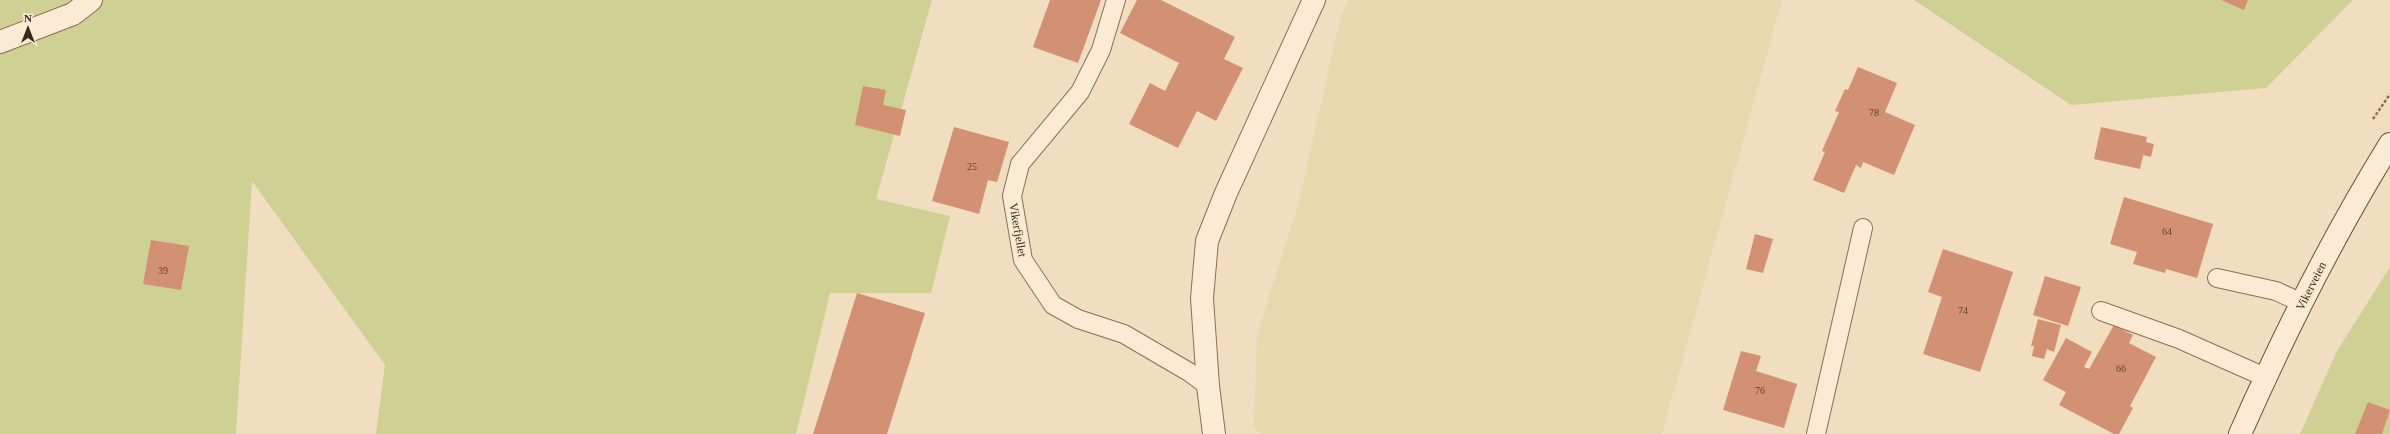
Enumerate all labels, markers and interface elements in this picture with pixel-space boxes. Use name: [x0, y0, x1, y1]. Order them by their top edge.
north arrow: [8, 8, 48, 48]
text: N: [24, 12, 32, 24]
house number: 78: [1869, 107, 1879, 118]
house number: 25: [967, 161, 977, 172]
street label: Vikerfjellet: [1006, 202, 1030, 259]
house number: 64: [2162, 226, 2172, 237]
street label: Vikerveien: [2293, 259, 2329, 313]
house number: 39: [158, 265, 168, 276]
house number: 74: [1958, 305, 1968, 316]
house number: 66: [2116, 363, 2126, 374]
house number: 76: [1755, 385, 1765, 396]

